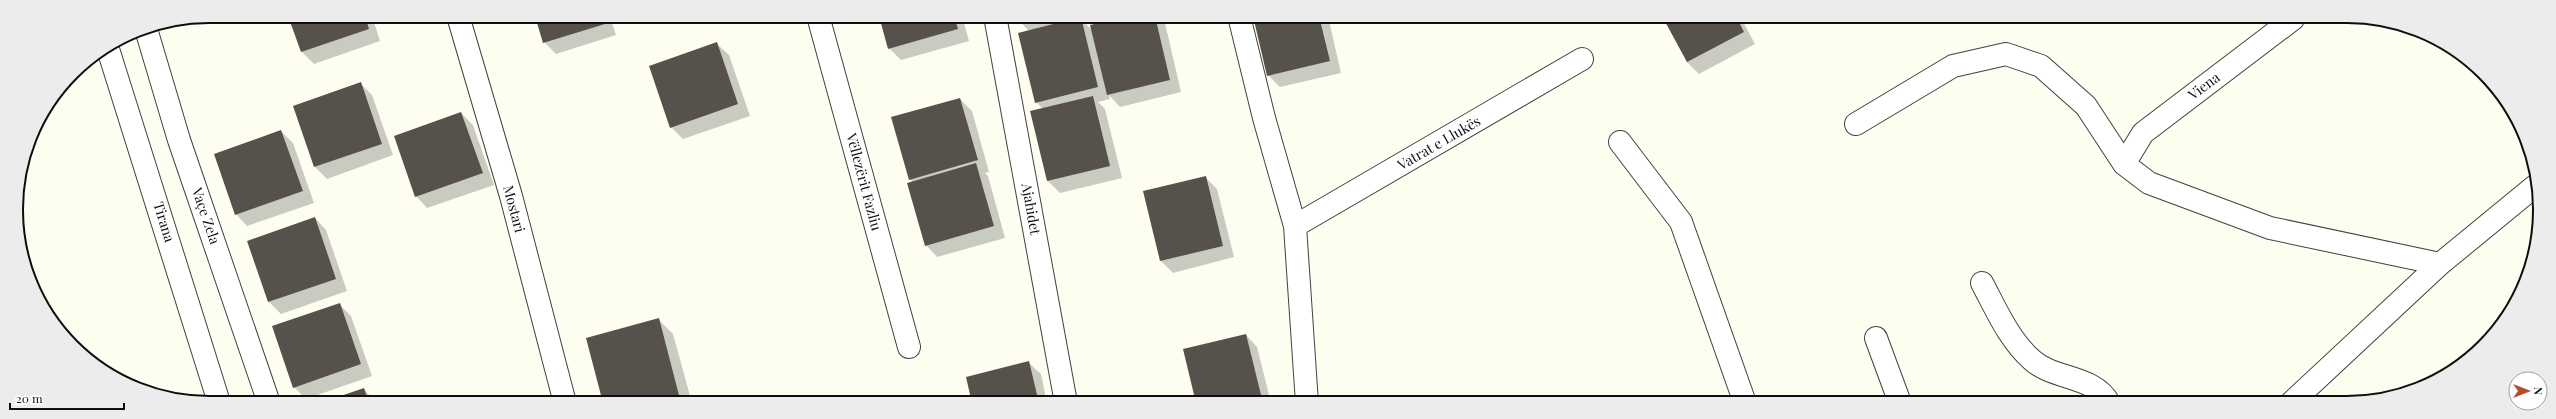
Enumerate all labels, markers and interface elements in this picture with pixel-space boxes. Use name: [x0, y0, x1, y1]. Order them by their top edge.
street label: Viena: [2183, 67, 2223, 104]
street label: Vatrat e Llukës: [1393, 111, 1484, 175]
street label: Vëllezërit Fazliu: [842, 130, 887, 233]
street label: Ajahidet: [1017, 181, 1046, 237]
street label: Mostari: [499, 183, 530, 235]
street label: Vaçe Zela: [188, 184, 225, 247]
street label: Tirana: [149, 199, 180, 244]
north arrow: [2508, 371, 2548, 411]
scale bar: [10, 385, 124, 411]
text: N: [2531, 387, 2546, 395]
text: 20 m: [16, 390, 43, 406]

